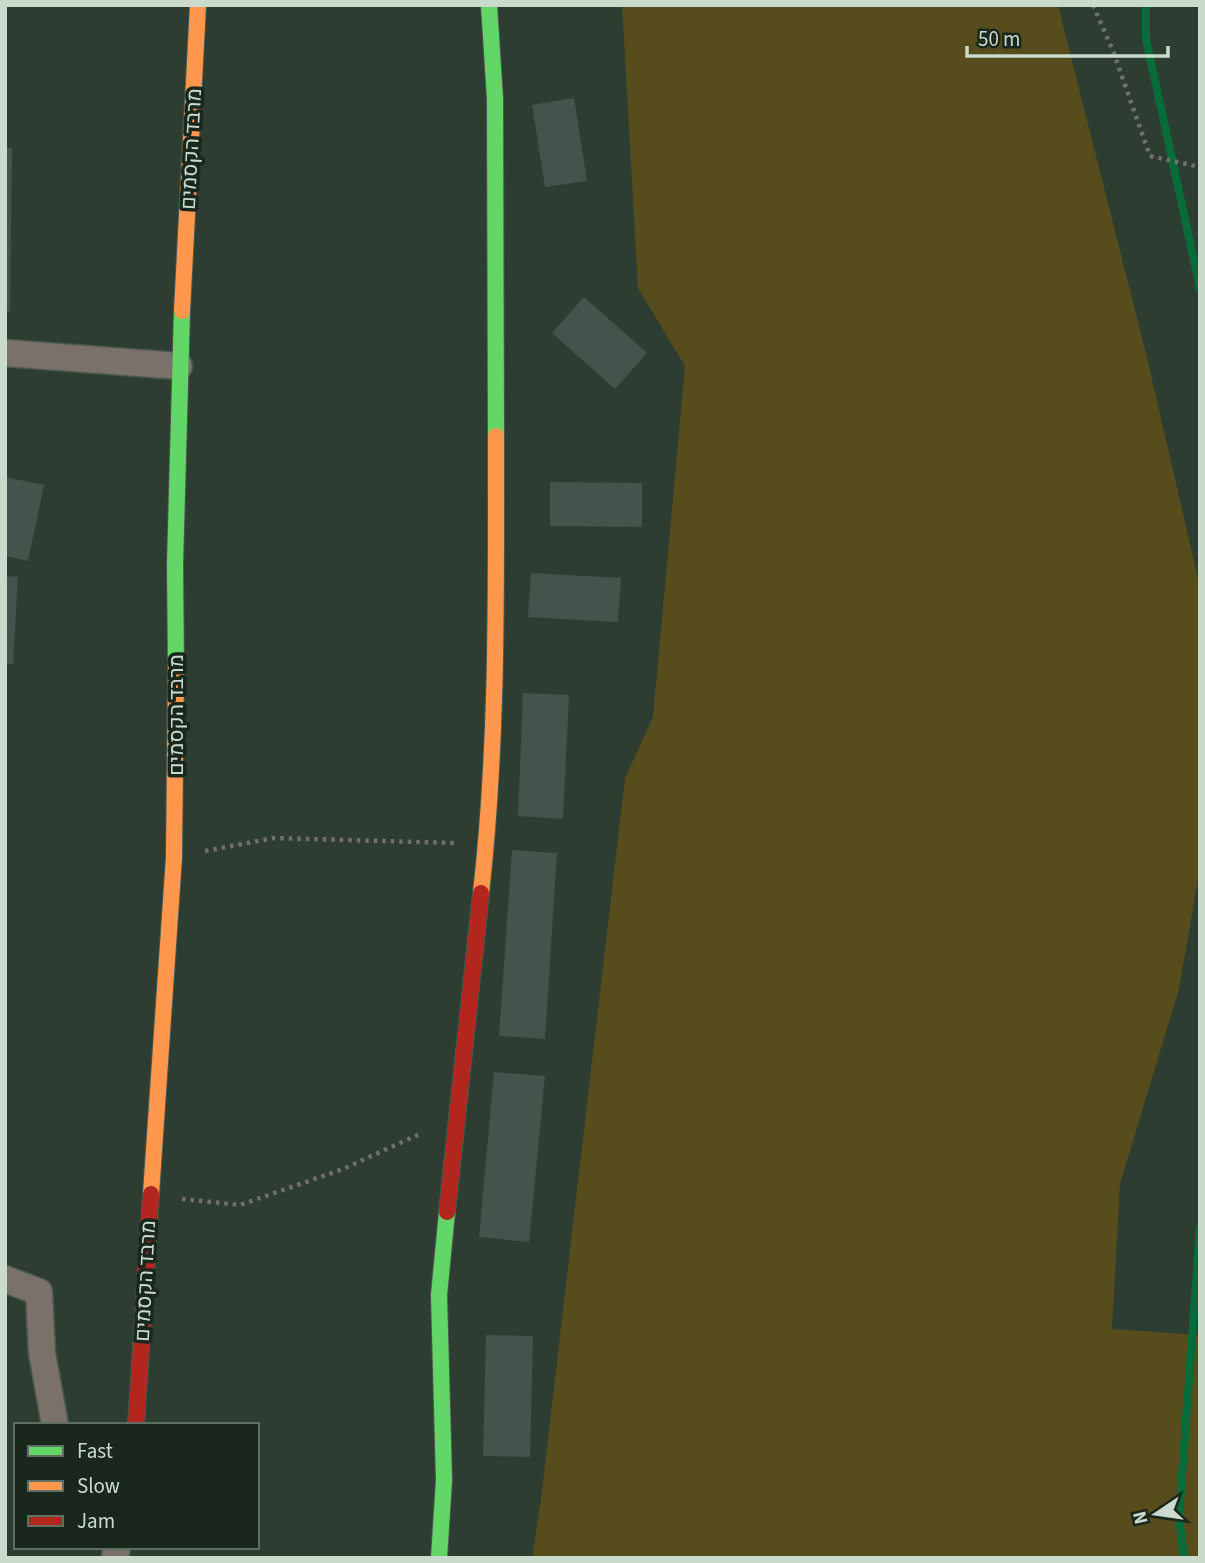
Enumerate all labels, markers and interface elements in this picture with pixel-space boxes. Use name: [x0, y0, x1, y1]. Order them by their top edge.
scale bar: [967, 14, 1168, 58]
text: 50 m: [978, 24, 1020, 54]
street label: מרבד הקסמים: [173, 87, 209, 211]
street label: מרבד הקסמים: [161, 654, 191, 776]
street label: מרבד הקסמים: [127, 1219, 163, 1343]
legend: [14, 1423, 259, 1549]
text: Fast: [77, 1436, 113, 1466]
text: Slow: [77, 1471, 120, 1501]
north arrow: [1121, 1479, 1191, 1549]
text: Jam: [77, 1506, 115, 1536]
text: N: [1126, 1508, 1155, 1527]

